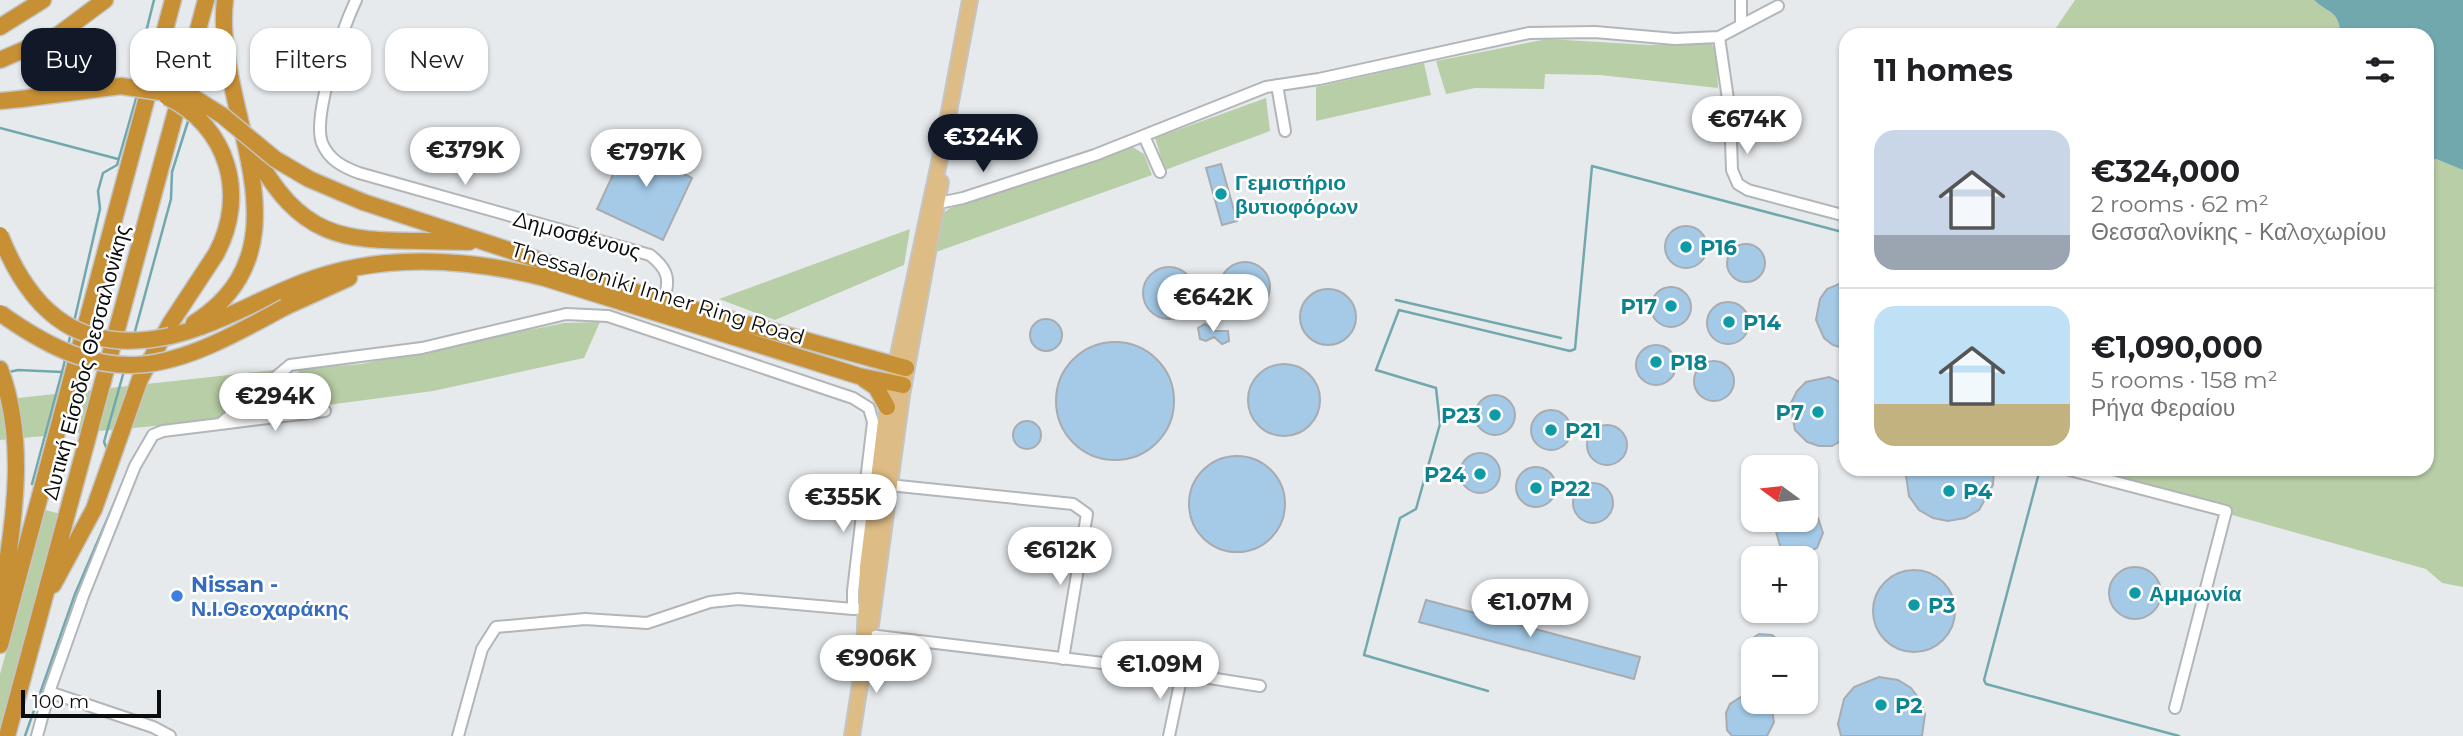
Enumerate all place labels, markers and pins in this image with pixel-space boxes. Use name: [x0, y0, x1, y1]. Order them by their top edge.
pin: €674K: [1698, 96, 1796, 156]
pin: €324K: [934, 114, 1032, 174]
pin: €379K: [416, 128, 514, 187]
pin: €797K: [597, 130, 695, 189]
place label: Γεμιστήριο βυτιοφόρων: [1235, 170, 1358, 219]
marker: Γεμιστήριο βυτιοφόρων: [1213, 186, 1229, 202]
place label: P16: [1700, 235, 1737, 260]
marker: P16: [1678, 239, 1694, 255]
pin: €642K: [1164, 274, 1262, 334]
place label: P17: [1620, 294, 1657, 319]
marker: P17: [1663, 298, 1679, 314]
place label: P14: [1743, 310, 1782, 335]
marker: P14: [1721, 314, 1737, 330]
place label: P18: [1670, 350, 1708, 375]
marker: P18: [1648, 354, 1664, 370]
pin: €294K: [226, 374, 324, 433]
place label: P7: [1776, 400, 1804, 425]
place label: P23: [1441, 403, 1481, 428]
marker: P7: [1810, 404, 1826, 420]
marker: P23: [1487, 407, 1503, 423]
place label: P21: [1565, 418, 1601, 443]
marker: P21: [1543, 422, 1559, 438]
place label: P24: [1424, 462, 1467, 487]
marker: P24: [1472, 466, 1488, 482]
pin: €355K: [794, 475, 892, 534]
place label: P22: [1550, 476, 1590, 501]
place label: P4: [1963, 479, 1993, 504]
marker: P22: [1528, 480, 1544, 496]
marker: P4: [1941, 483, 1957, 499]
pin: €612K: [1011, 528, 1109, 587]
place label: Nissan - Ν.Ι.Θεοχαράκης: [191, 572, 349, 621]
pin: €1.07M: [1473, 580, 1587, 639]
place label: Αμμωνία: [2149, 581, 2241, 606]
marker: Αμμωνία: [2127, 585, 2143, 601]
marker: Nissan - Ν.Ι.Θεοχαράκης: [169, 588, 185, 604]
place label: P3: [1928, 593, 1956, 618]
marker: P3: [1906, 597, 1922, 613]
pin: €906K: [827, 636, 925, 695]
pin: €1.09M: [1103, 642, 1217, 701]
place label: P2: [1895, 693, 1923, 718]
marker: P2: [1873, 697, 1889, 713]

